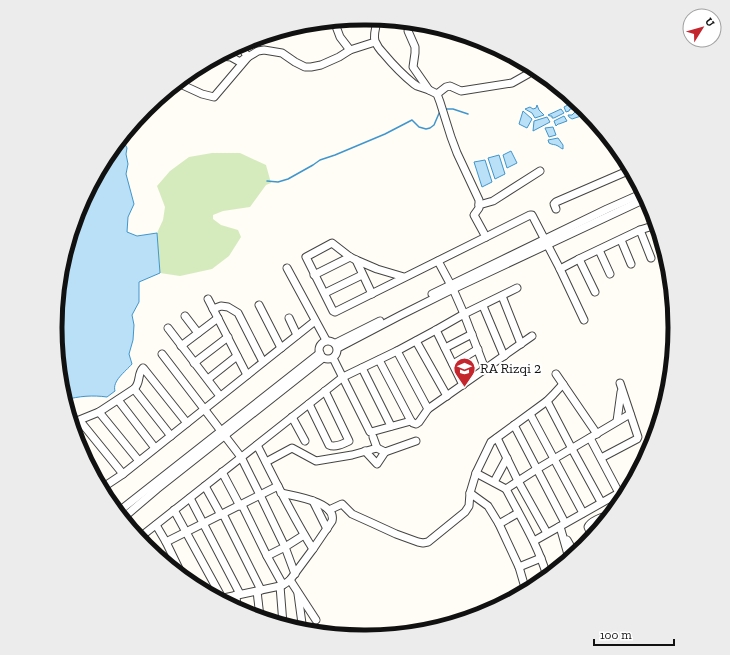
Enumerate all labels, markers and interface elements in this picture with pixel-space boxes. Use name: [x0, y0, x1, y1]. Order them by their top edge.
north arrow: [682, 8, 722, 48]
text: U: [702, 15, 717, 29]
school or university icon: RA Rizqi 2: [452, 355, 478, 388]
place label: RA Rizqi 2: [480, 360, 541, 377]
scale bar: [594, 621, 674, 647]
text: 100 m: [600, 628, 632, 642]

